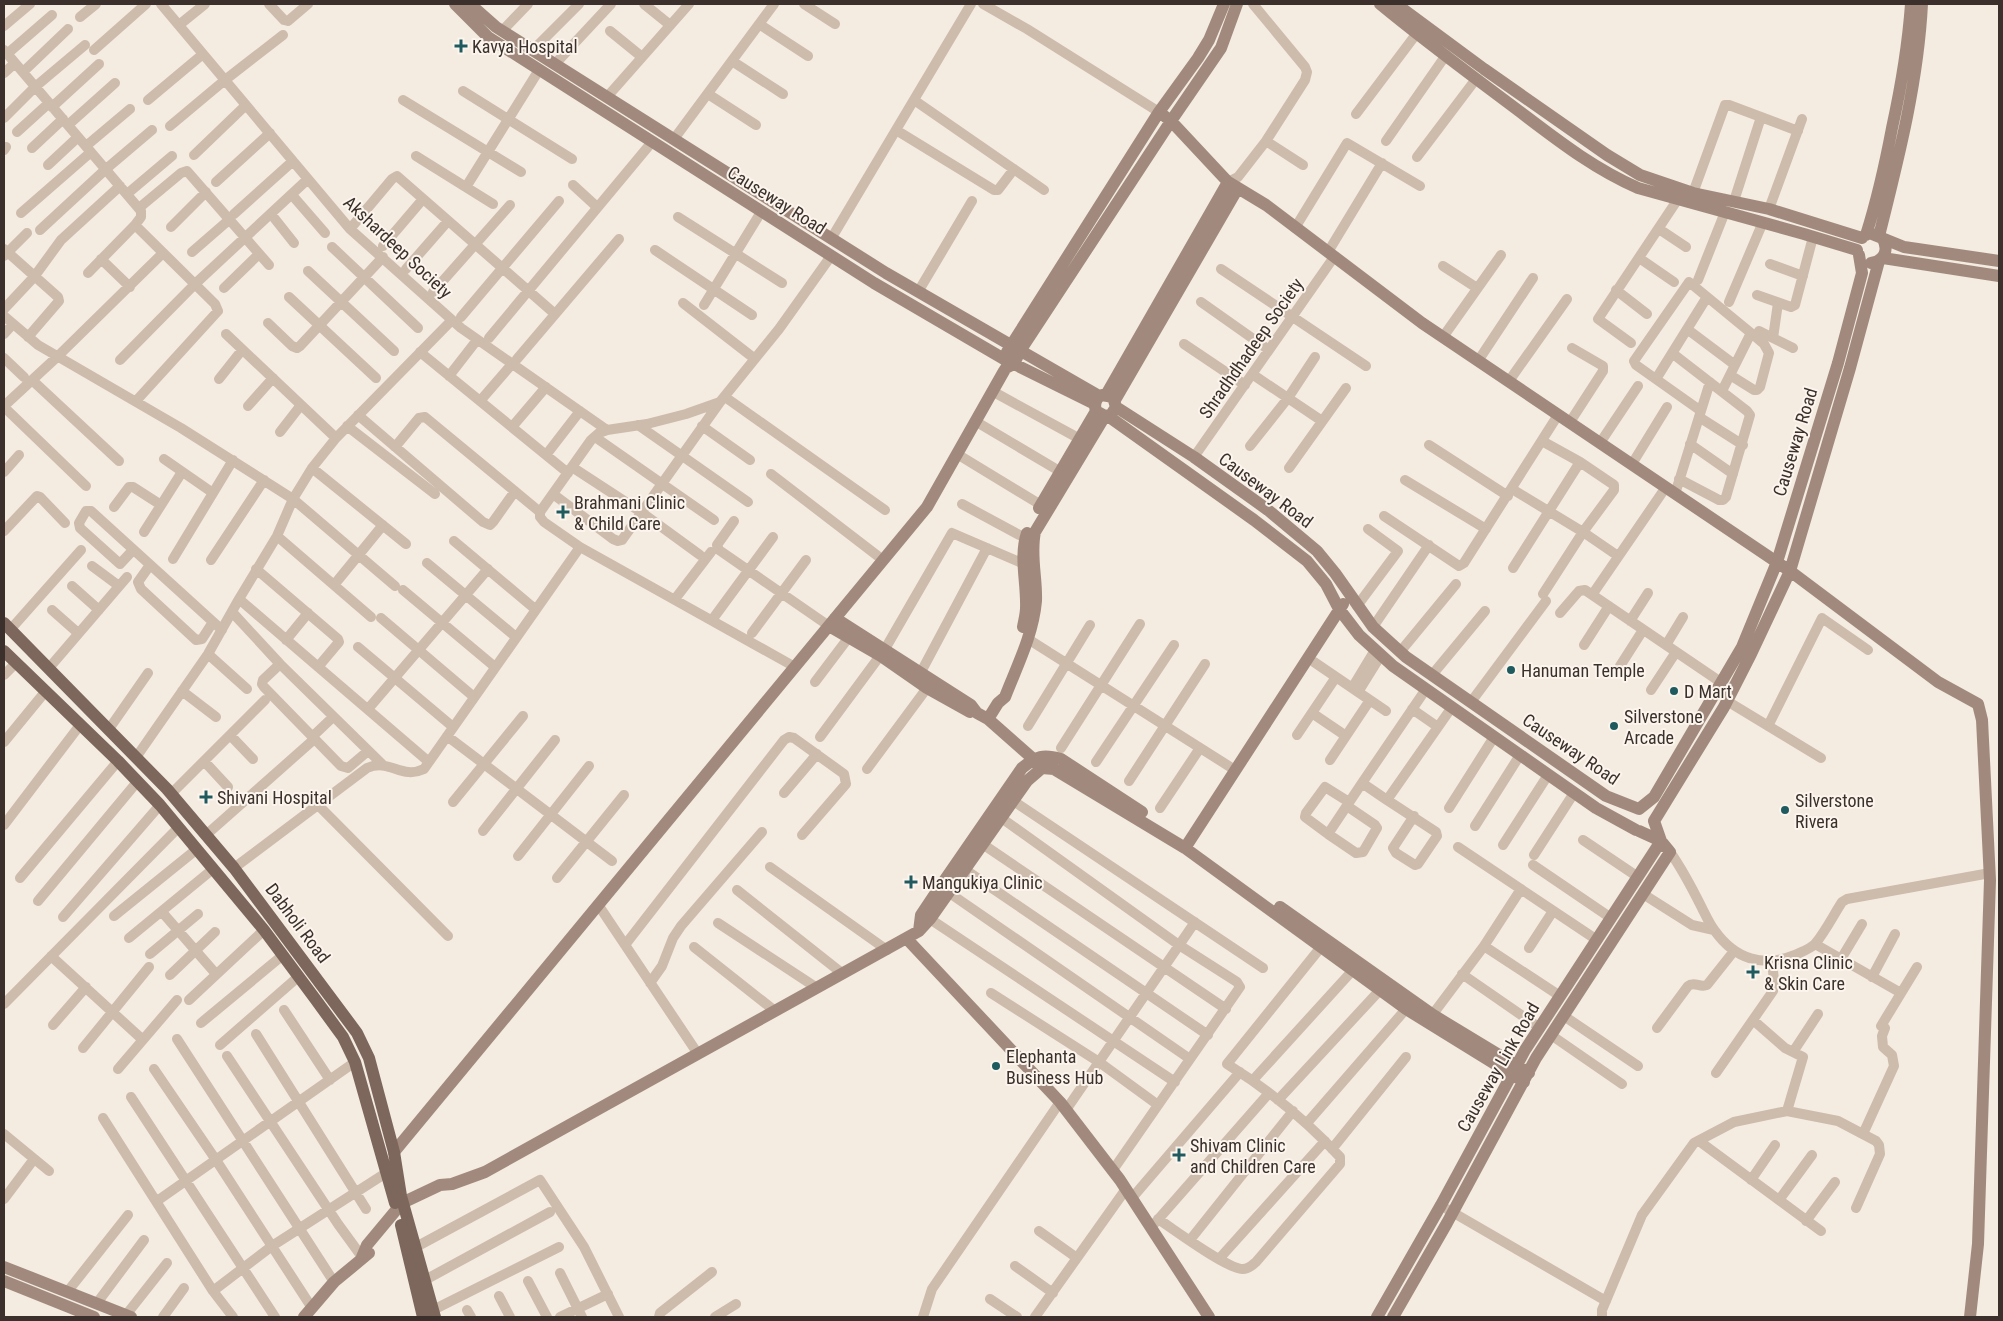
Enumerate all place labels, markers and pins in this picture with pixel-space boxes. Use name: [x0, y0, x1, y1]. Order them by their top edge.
place label: Kavya Hospital: [472, 36, 578, 57]
marker: Kavya Hospital: [454, 39, 468, 53]
place label: Brahmani Clinic & Child Care: [574, 492, 685, 534]
marker: Brahmani Clinic & Child Care: [556, 505, 570, 519]
place label: Hanuman Temple: [1521, 660, 1645, 681]
marker: Hanuman Temple: [1505, 664, 1517, 676]
place label: D Mart: [1684, 681, 1732, 702]
marker: D Mart: [1668, 685, 1680, 697]
place label: Silverstone Arcade: [1624, 706, 1703, 748]
marker: Silverstone Arcade: [1608, 720, 1620, 732]
place label: Shivani Hospital: [217, 787, 332, 808]
marker: Shivani Hospital: [199, 790, 213, 804]
place label: Silverstone Rivera: [1795, 790, 1874, 832]
marker: Silverstone Rivera: [1779, 804, 1791, 816]
place label: Mangukiya Clinic: [922, 872, 1043, 893]
marker: Mangukiya Clinic: [904, 875, 918, 889]
place label: Krisna Clinic & Skin Care: [1764, 952, 1853, 994]
marker: Krisna Clinic & Skin Care: [1746, 965, 1760, 979]
place label: Elephanta Business Hub: [1006, 1046, 1103, 1088]
marker: Elephanta Business Hub: [990, 1060, 1002, 1072]
place label: Shivam Clinic and Children Care: [1190, 1135, 1316, 1177]
marker: Shivam Clinic and Children Care: [1172, 1148, 1186, 1162]

